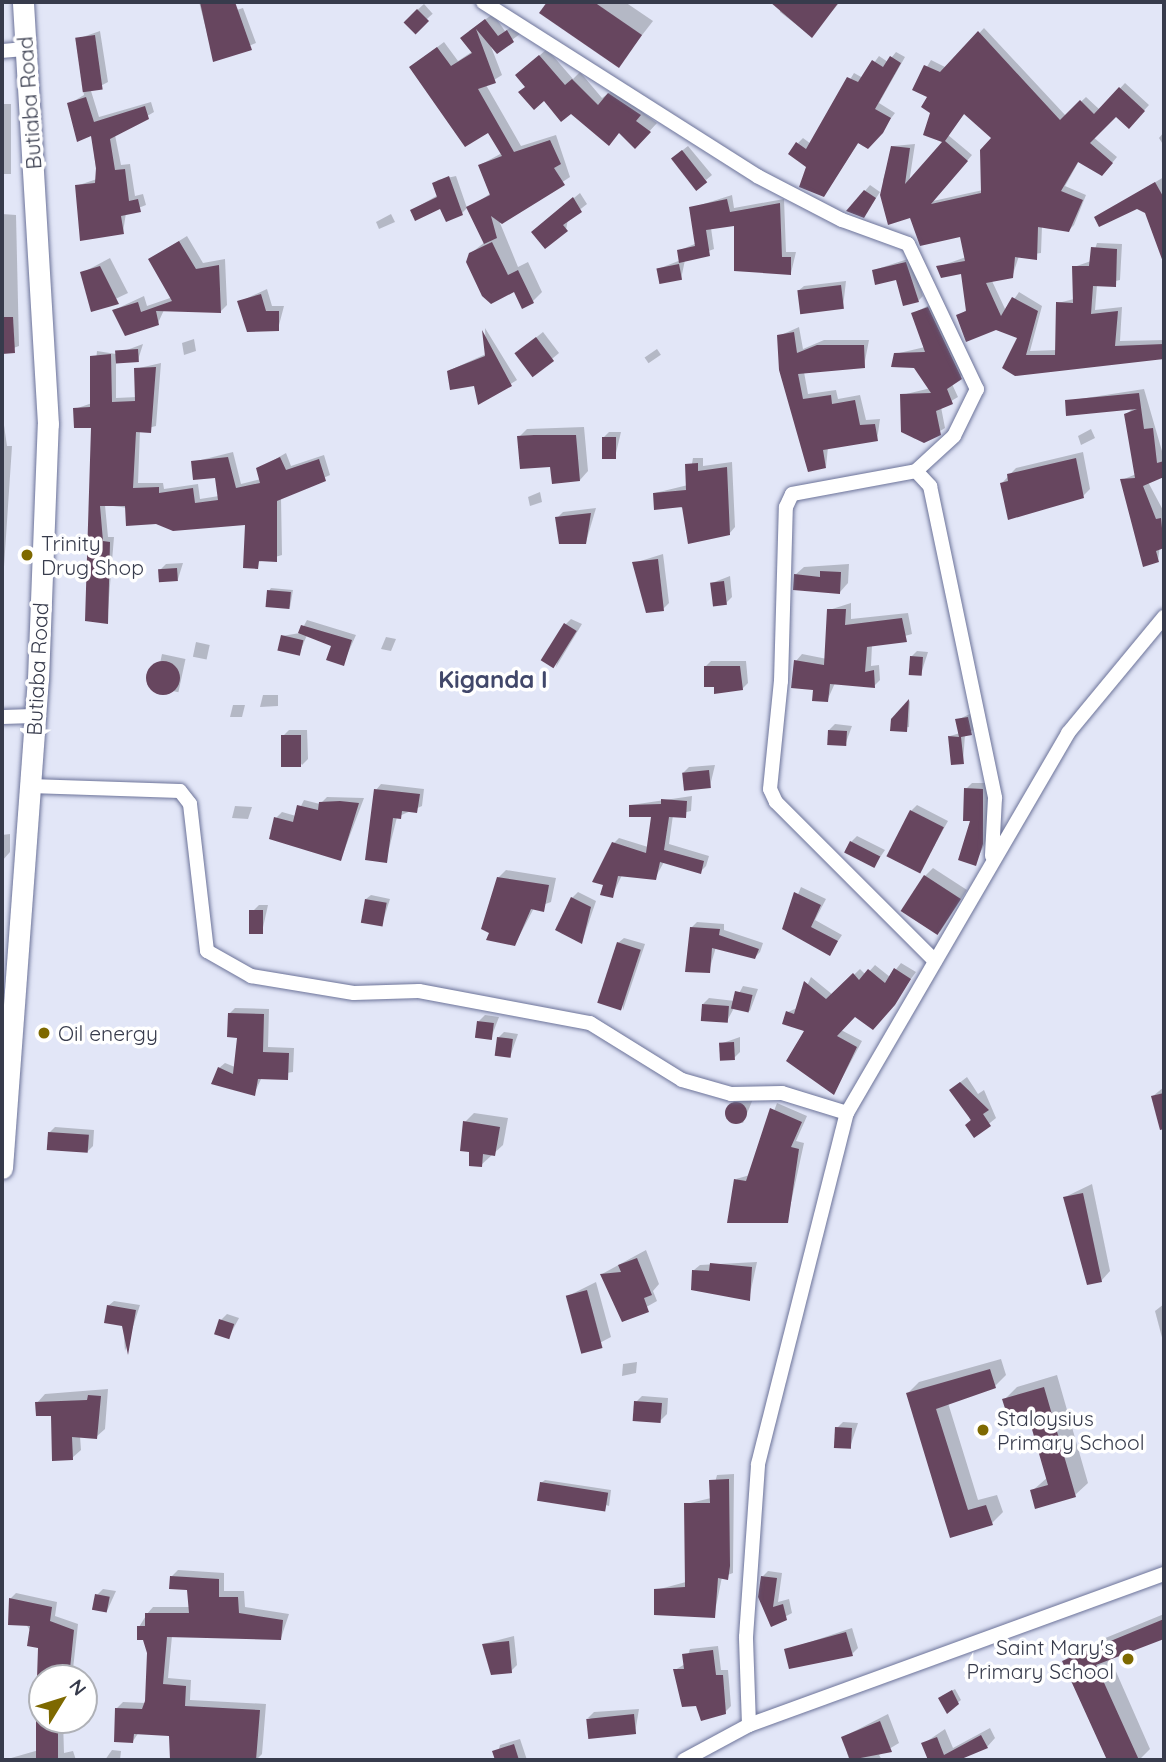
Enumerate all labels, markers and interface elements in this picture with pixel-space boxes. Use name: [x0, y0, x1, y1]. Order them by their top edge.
street label: Butiaba Road: [12, 36, 46, 170]
place label: Trinity Drug Shop: [41, 530, 144, 580]
marker: Trinity Drug Shop: [19, 547, 35, 563]
street label: Butiaba Road: [21, 602, 53, 736]
district label: Kiganda I: [438, 666, 548, 694]
place label: Oil energy: [58, 1020, 158, 1046]
marker: Oil energy: [36, 1025, 52, 1041]
place label: Staloysius Primary School: [997, 1405, 1145, 1455]
marker: Staloysius Primary School: [975, 1422, 991, 1438]
place label: Saint Mary's Primary School: [966, 1634, 1114, 1684]
marker: Saint Mary's Primary School: [1120, 1651, 1136, 1667]
north arrow: [28, 1664, 98, 1734]
text: N: [64, 1674, 92, 1700]

